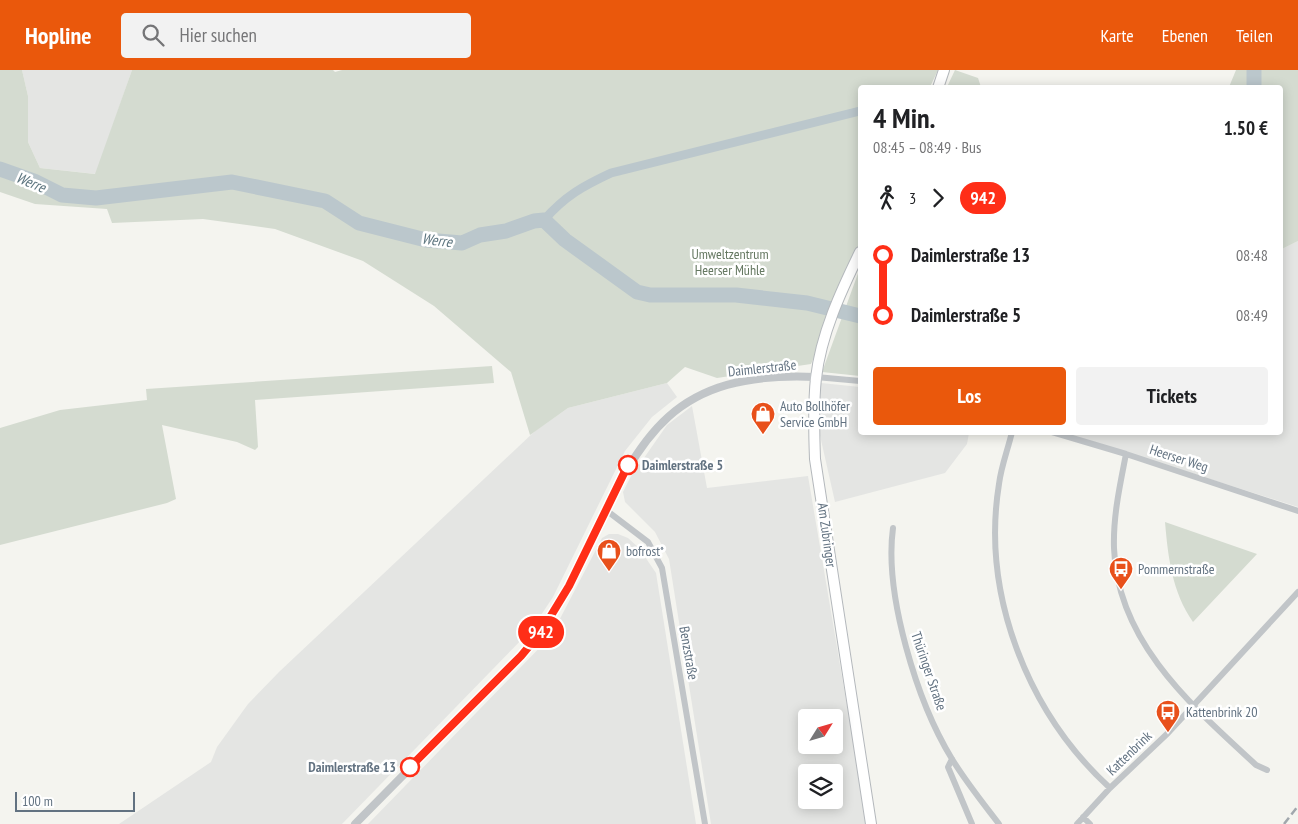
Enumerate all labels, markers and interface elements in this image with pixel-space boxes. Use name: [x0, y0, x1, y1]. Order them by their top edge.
search box: [121, 13, 471, 58]
text: Hopline: [25, 20, 91, 51]
icon: search: [139, 21, 167, 49]
text: Hier suchen: [179, 23, 257, 47]
text: Karte: [1100, 24, 1134, 47]
text: Ebenen: [1162, 24, 1208, 47]
text: Teilen: [1236, 24, 1273, 47]
text: 4 Min.: [873, 99, 936, 136]
text: 1.50 €: [1224, 116, 1268, 140]
text: 08:45 – 08:49 · Bus: [873, 137, 981, 157]
water label: Werre: [13, 167, 49, 197]
icon: walk: [873, 184, 901, 212]
icon: forward: [924, 184, 952, 212]
text: 942: [970, 186, 996, 209]
text: 3: [909, 188, 916, 208]
water label: Werre: [421, 229, 454, 251]
text: Daimlerstraße 13: [911, 243, 1030, 267]
park label: Umweltzentrum Heerser Mühle: [691, 245, 769, 279]
text: 08:48: [1236, 245, 1268, 265]
text: Daimlerstraße 5: [911, 303, 1021, 327]
text: 08:49: [1236, 305, 1268, 325]
street label: Daimlerstraße: [727, 355, 797, 381]
button: Los: [873, 367, 1066, 425]
button: Tickets: [1076, 367, 1268, 425]
place label: Auto Bollhöfer Service GmbH: [780, 397, 850, 431]
shop icon: Auto Bollhöfer Service GmbH: [750, 401, 776, 435]
street label: Heerser Weg: [1147, 440, 1211, 476]
marker: Daimlerstraße 5: [618, 455, 638, 475]
place label: Daimlerstraße 5: [642, 456, 723, 474]
street label: Am Zubringer: [814, 501, 840, 569]
shop icon: bofrost*: [596, 538, 622, 572]
place label: bofrost*: [626, 542, 664, 560]
bus stop icon: Pommernstraße: [1108, 556, 1134, 590]
place label: Pommernstraße: [1138, 560, 1215, 578]
line badge: 942: [512, 616, 570, 648]
text: 942: [528, 620, 554, 643]
street label: Benzstraße: [675, 625, 703, 681]
street label: Thüringer Straße: [907, 629, 951, 713]
bus stop icon: Kattenbrink 20: [1155, 699, 1181, 733]
place label: Kattenbrink 20: [1186, 703, 1257, 721]
north arrow: [798, 709, 842, 754]
map controls: [798, 709, 843, 809]
street label: Kattenbrink: [1103, 727, 1156, 779]
marker: Daimlerstraße 13: [400, 757, 420, 777]
place label: Daimlerstraße 13: [308, 758, 396, 776]
button: layers: [798, 764, 843, 809]
scale bar: [15, 789, 135, 812]
text: 100 m: [22, 792, 53, 810]

